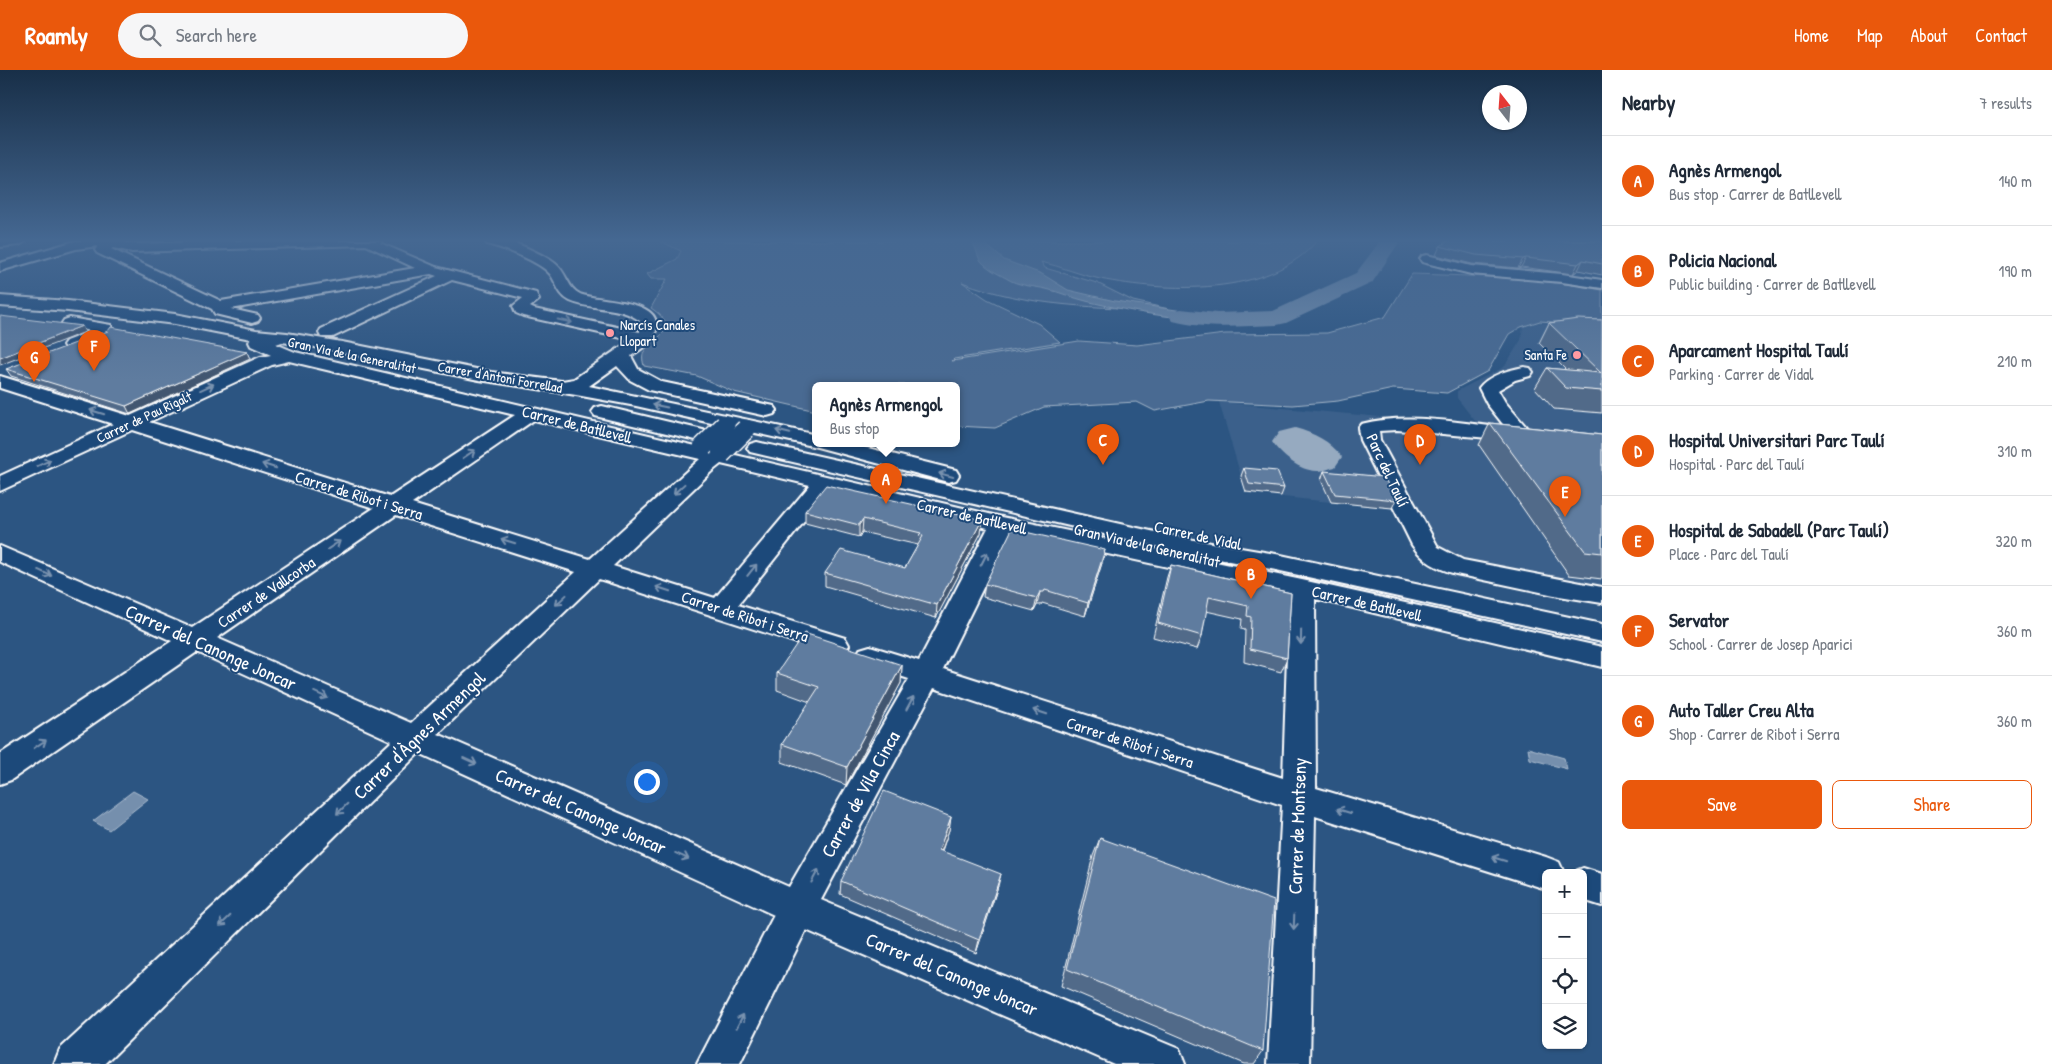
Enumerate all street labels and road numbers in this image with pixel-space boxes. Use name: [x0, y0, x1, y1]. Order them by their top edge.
street label: Gran Via de la Generalitat: [286, 332, 418, 377]
street label: Carrer d'Antoni Forrellad: [436, 356, 565, 397]
street label: Carrer de Pau Rigalt: [93, 386, 195, 448]
street label: Carrer de Batllevell: [520, 400, 634, 448]
street label: Parc del Taulí: [1361, 430, 1415, 510]
street label: Carrer de Ribot i Serra: [292, 465, 426, 525]
street label: Carrer de Batllevell: [915, 493, 1029, 539]
street label: Carrer de Vidal: [1152, 515, 1245, 555]
street label: Gran Via de la Generalitat: [1072, 517, 1223, 573]
street label: Carrer de Vallcorba: [213, 551, 319, 633]
street label: Carrer de Batllevell: [1310, 580, 1424, 626]
street label: Carrer de Ribot i Serra: [679, 585, 811, 647]
street label: Carrer del Canonge Joncar: [121, 598, 301, 697]
street label: Carrer d'Àgnes Armengol: [347, 664, 492, 805]
street label: Carrer de Ribot i Serra: [1064, 711, 1196, 773]
street label: Carrer de Vila Cinca: [814, 726, 906, 862]
street label: Carrer de Montseny: [1282, 757, 1312, 895]
street label: Carrer del Canonge Joncar: [491, 762, 671, 861]
street label: Carrer del Canonge Joncar: [862, 926, 1043, 1022]

